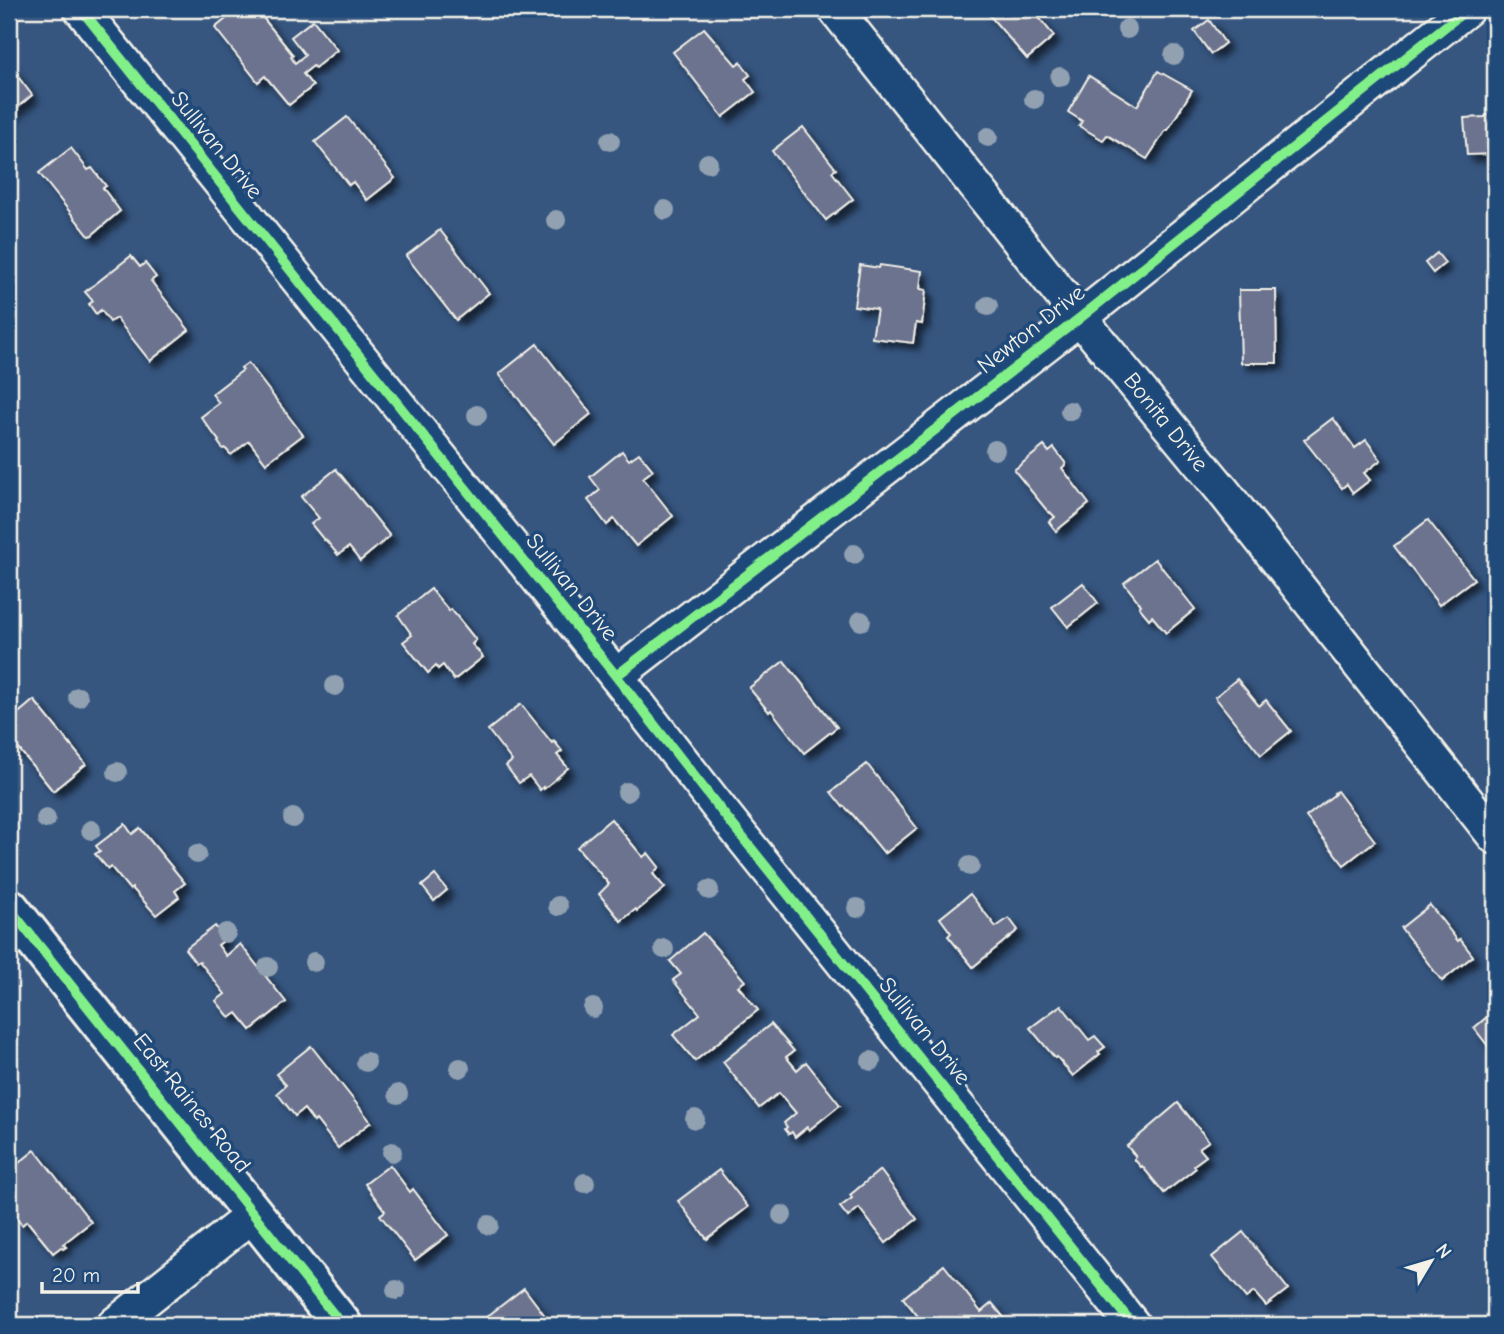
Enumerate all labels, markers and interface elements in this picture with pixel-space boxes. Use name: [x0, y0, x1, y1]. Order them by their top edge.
street label: Sullivan Drive: [165, 86, 269, 204]
street label: Newton Drive: [972, 279, 1090, 379]
street label: Bonita Drive: [1118, 367, 1214, 477]
street label: Sullivan Drive: [520, 528, 624, 646]
street label: Sullivan Drive: [873, 972, 977, 1090]
street label: East Raines Road: [128, 1028, 256, 1178]
north arrow: [1396, 1226, 1466, 1296]
text: N: [1431, 1239, 1456, 1263]
scale bar: [42, 1250, 138, 1294]
text: 20 m: [52, 1263, 100, 1287]

